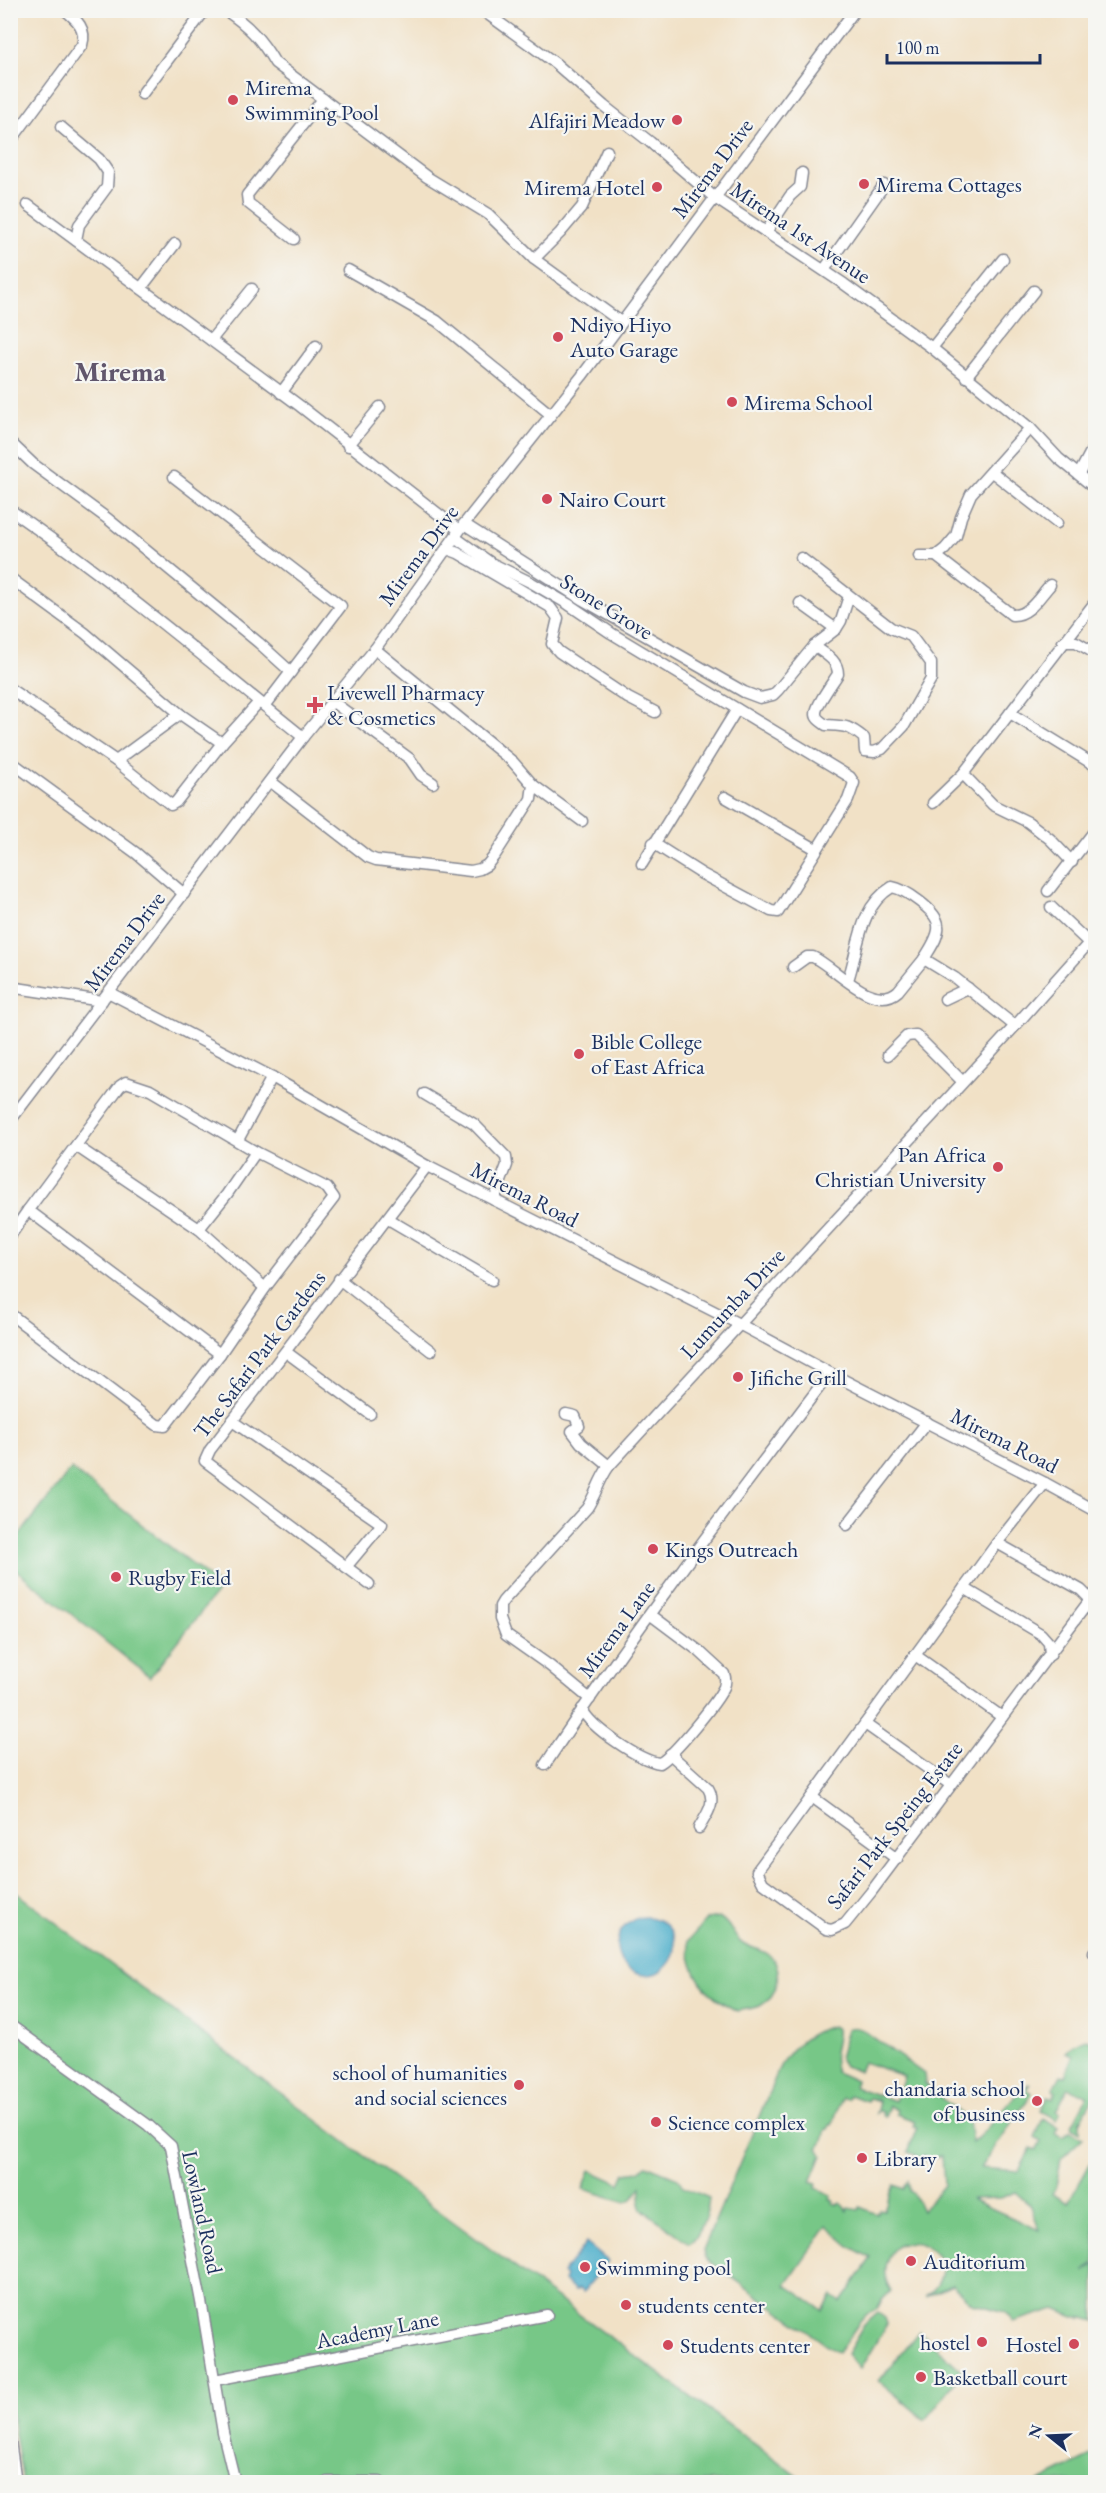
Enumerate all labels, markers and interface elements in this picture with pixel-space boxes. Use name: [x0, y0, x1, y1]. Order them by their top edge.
scale bar: [887, 27, 1040, 65]
text: 100 m: [896, 36, 940, 59]
place label: Mirema Swimming Pool: [245, 73, 379, 127]
marker: Mirema Swimming Pool: [226, 93, 240, 107]
place label: Alfajiri Meadow: [527, 106, 666, 135]
street label: Mirema Drive: [665, 112, 760, 224]
marker: Alfajiri Meadow: [670, 113, 684, 127]
place label: Mirema Cottages: [876, 170, 1022, 199]
place label: Mirema Hotel: [524, 173, 645, 202]
street label: Mirema 1st Avenue: [725, 175, 877, 290]
marker: Mirema Cottages: [857, 177, 871, 191]
marker: Mirema Hotel: [650, 180, 664, 194]
place label: Ndiyo Hiyo Auto Garage: [569, 310, 679, 364]
marker: Ndiyo Hiyo Auto Garage: [551, 330, 565, 344]
district label: Mirema: [74, 353, 167, 389]
place label: Mirema School: [744, 388, 873, 417]
marker: Mirema School: [725, 395, 739, 409]
place label: Nairo Court: [559, 485, 666, 514]
marker: Nairo Court: [540, 492, 554, 506]
street label: Mirema Drive: [372, 499, 465, 612]
street label: Stone Grove: [555, 567, 659, 647]
place label: Livewell Pharmacy & Cosmetics: [327, 678, 485, 732]
marker: Livewell Pharmacy & Cosmetics: [308, 698, 322, 712]
street label: Mirema Drive: [77, 885, 172, 997]
place label: Bible College of East Africa: [591, 1027, 705, 1081]
marker: Bible College of East Africa: [572, 1047, 586, 1061]
place label: Pan Africa Christian University: [815, 1140, 986, 1194]
street label: Mirema Road: [466, 1155, 584, 1234]
marker: Pan Africa Christian University: [991, 1160, 1005, 1174]
street label: Lumumba Drive: [674, 1241, 791, 1365]
street label: The Safari Park Gardens: [187, 1265, 332, 1444]
place label: Jifiche Grill: [748, 1363, 847, 1392]
marker: Jifiche Grill: [731, 1370, 745, 1384]
street label: Mirema Road: [946, 1401, 1064, 1480]
place label: Kings Outreach: [665, 1535, 798, 1564]
marker: Kings Outreach: [646, 1542, 660, 1556]
place label: Rugby Field: [128, 1563, 232, 1592]
marker: Rugby Field: [109, 1570, 123, 1584]
street label: Mirema Lane: [571, 1575, 662, 1684]
street label: Safari Park Speing Estate: [820, 1735, 969, 1915]
place label: school of humanities and social sciences: [332, 2058, 507, 2112]
place label: chandaria school of business: [884, 2074, 1025, 2128]
marker: school of humanities and social sciences: [512, 2078, 526, 2092]
marker: chandaria school of business: [1030, 2094, 1044, 2108]
place label: Science complex: [668, 2108, 805, 2137]
marker: Science complex: [649, 2115, 663, 2129]
place label: Library: [874, 2144, 937, 2173]
street label: Lowland Road: [175, 2148, 230, 2277]
marker: Library: [855, 2151, 869, 2165]
place label: Auditorium: [922, 2247, 1026, 2276]
place label: Swimming pool: [597, 2253, 731, 2282]
marker: Auditorium: [904, 2254, 918, 2268]
marker: Swimming pool: [578, 2260, 592, 2274]
place label: students center: [638, 2291, 766, 2320]
marker: students center: [619, 2298, 633, 2312]
street label: Academy Lane: [312, 2303, 441, 2356]
place label: hostel: [920, 2328, 970, 2357]
place label: Hostel: [1005, 2330, 1062, 2359]
place label: Students center: [680, 2331, 811, 2360]
marker: hostel: [975, 2335, 989, 2349]
marker: Hostel: [1067, 2337, 1081, 2351]
marker: Students center: [661, 2338, 675, 2352]
place label: Basketball court: [933, 2363, 1068, 2392]
marker: Basketball court: [914, 2370, 928, 2384]
north arrow: [1019, 2406, 1079, 2466]
text: N: [1023, 2422, 1047, 2441]

